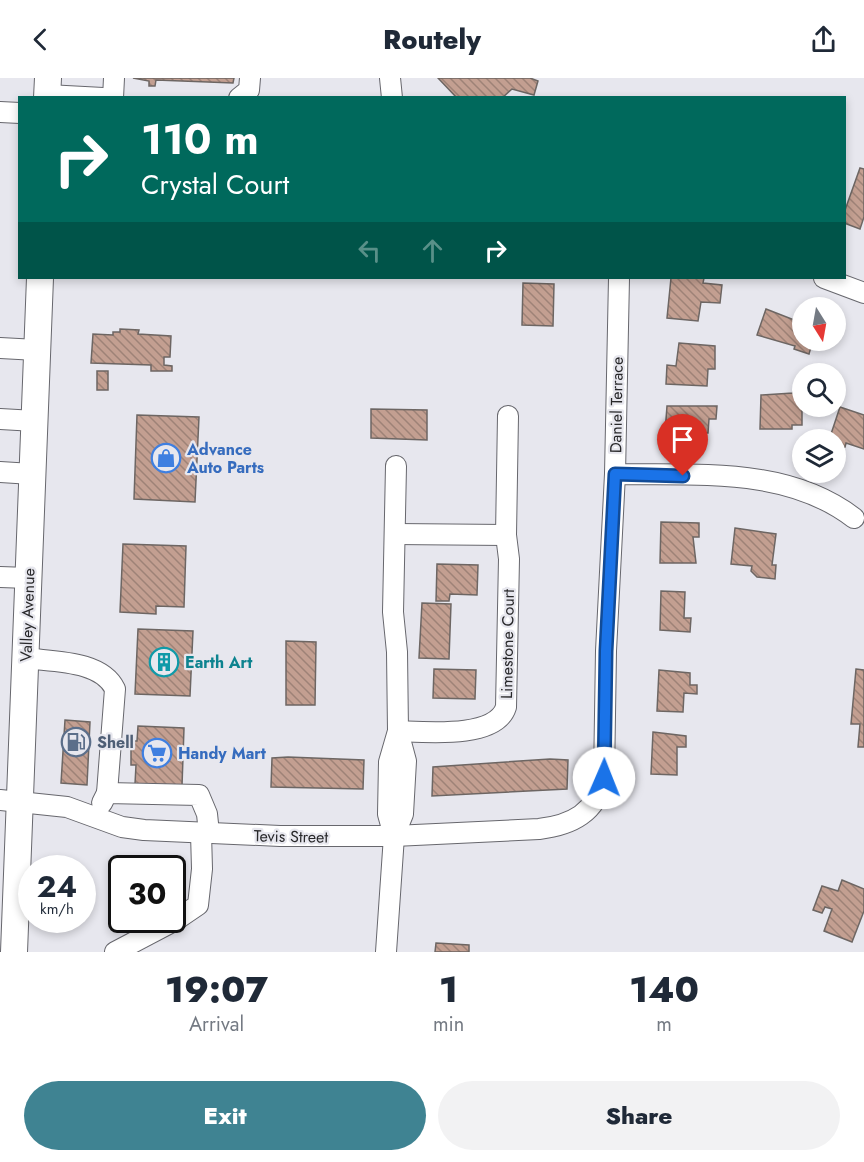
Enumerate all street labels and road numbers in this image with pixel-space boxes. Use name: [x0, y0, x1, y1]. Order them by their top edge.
street label: Daniel Terrace: [604, 357, 629, 453]
street label: Valley Avenue: [14, 568, 41, 662]
street label: Limestone Court: [495, 589, 520, 699]
street label: Tevis Street: [254, 824, 329, 849]

